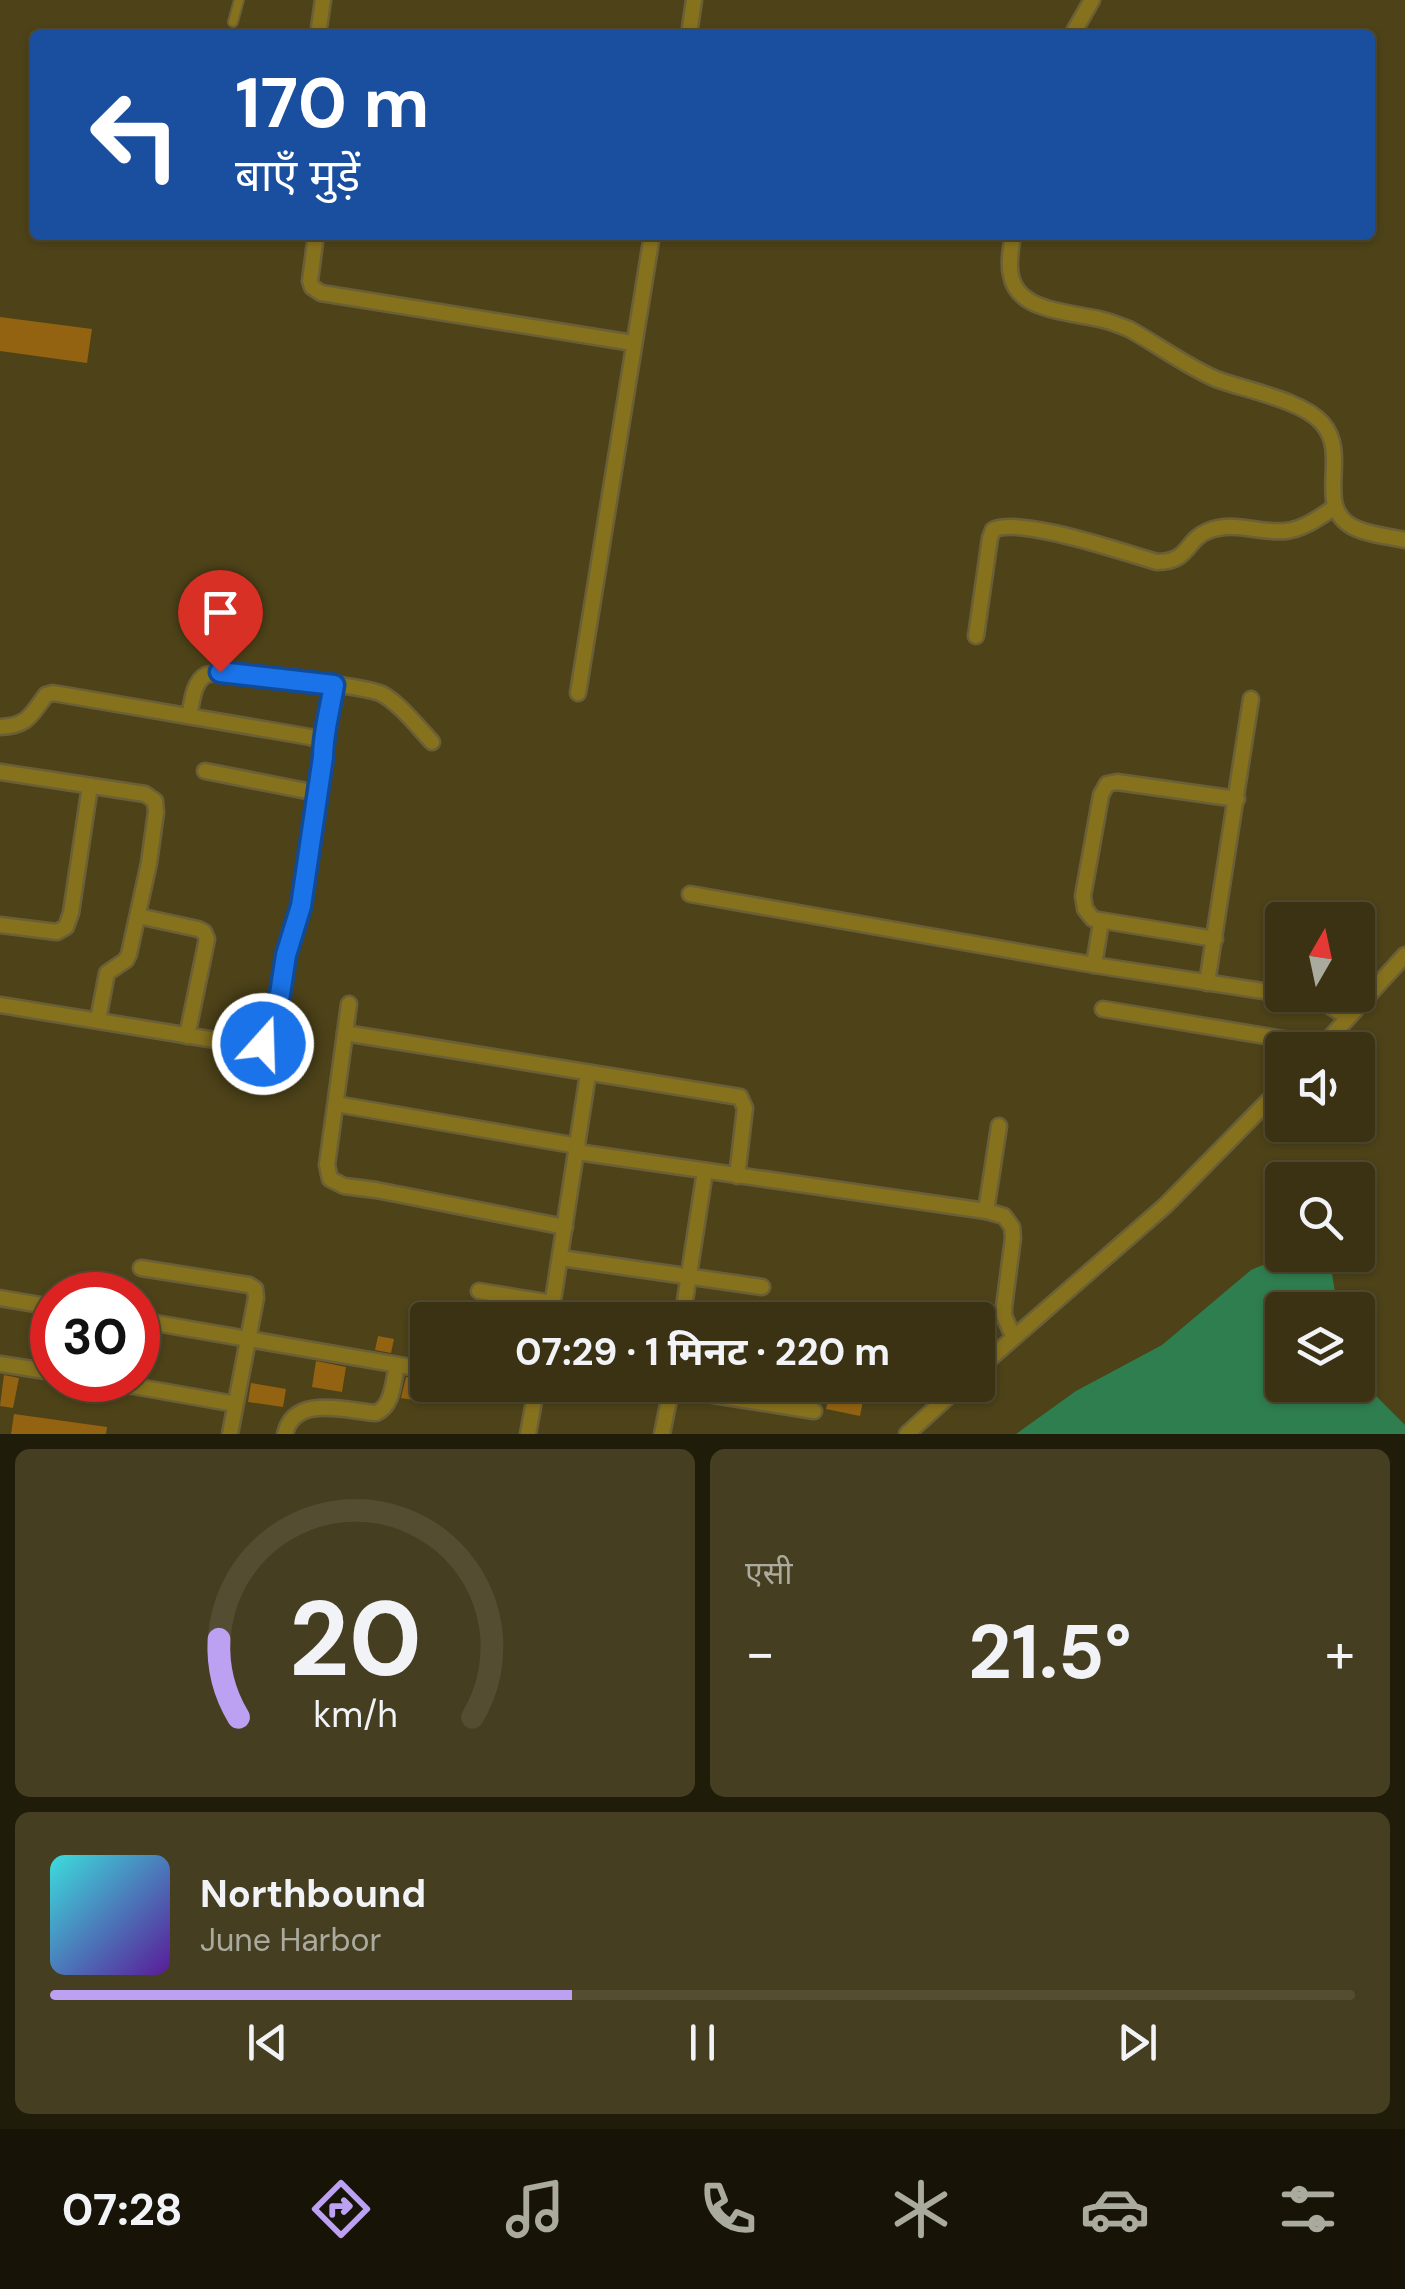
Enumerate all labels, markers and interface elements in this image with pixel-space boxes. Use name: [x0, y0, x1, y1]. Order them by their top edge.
text: 170 m: [235, 58, 429, 149]
icon: left: [70, 70, 200, 200]
text: बाएँ मुड़ें: [235, 146, 360, 205]
pin: [178, 570, 263, 673]
icon: arrive: [193, 585, 248, 640]
north arrow: [1265, 902, 1375, 1012]
map controls: [1265, 902, 1375, 1402]
position arrow: [211, 992, 315, 1096]
button: sound: [1265, 1032, 1375, 1142]
button: search: [1265, 1162, 1375, 1272]
speed limit sign: 30: [30, 1272, 160, 1402]
button: layers: [1265, 1292, 1375, 1402]
text: 07:29 · 1 मिनट · 220 m: [515, 1327, 890, 1377]
text: एसी: [745, 1552, 793, 1594]
text: 20: [289, 1572, 421, 1707]
text: 21.5°: [968, 1604, 1132, 1701]
text: −: [745, 1617, 775, 1689]
text: +: [1325, 1617, 1355, 1689]
text: km/h: [313, 1692, 397, 1738]
text: Northbound: [200, 1869, 426, 1919]
text: June Harbor: [200, 1919, 381, 1961]
icon: previous: [240, 2015, 295, 2070]
icon: pause: [675, 2015, 730, 2070]
icon: next: [1110, 2015, 1165, 2070]
icon: directions: [306, 2174, 376, 2244]
icon: music: [500, 2174, 570, 2244]
icon: phone: [693, 2174, 763, 2244]
icon: climate: [886, 2174, 956, 2244]
icon: car: [1080, 2174, 1150, 2244]
icon: filters: [1273, 2174, 1343, 2244]
text: 07:28: [62, 2180, 183, 2239]

